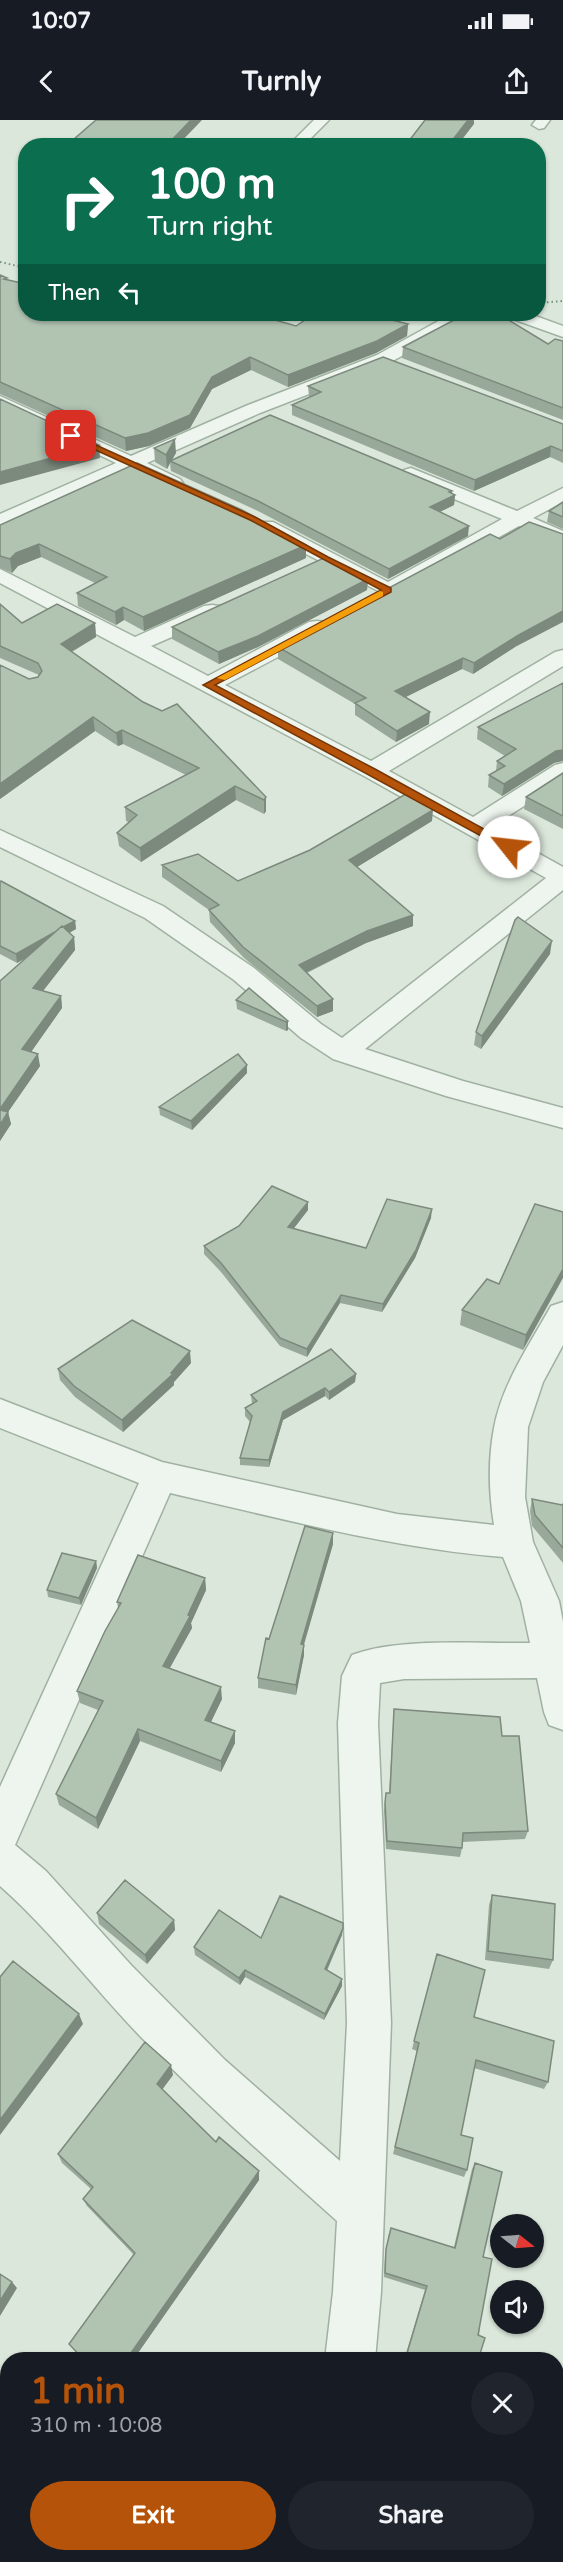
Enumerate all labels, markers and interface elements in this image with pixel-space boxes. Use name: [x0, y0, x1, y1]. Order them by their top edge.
text: 10:07: [30, 8, 91, 34]
icon: back: [30, 65, 63, 98]
text: Turnly: [242, 65, 321, 98]
icon: share: [500, 65, 533, 98]
text: 100 m: [147, 159, 276, 210]
icon: right: [48, 162, 126, 240]
text: Turn right: [147, 210, 273, 243]
icon: left: [113, 276, 146, 309]
text: Then: [48, 280, 101, 306]
pin: [45, 410, 96, 461]
icon: arrive: [54, 419, 87, 452]
position arrow: [477, 815, 541, 879]
north arrow: [490, 2214, 544, 2268]
map controls: [490, 2214, 544, 2334]
button: sound: [490, 2280, 544, 2334]
text: 1 min: [30, 2370, 126, 2413]
button: close: [471, 2372, 534, 2435]
text: 310 m · 10:08: [30, 2414, 162, 2438]
button: Exit: [30, 2481, 276, 2550]
button: Share: [288, 2481, 534, 2550]

